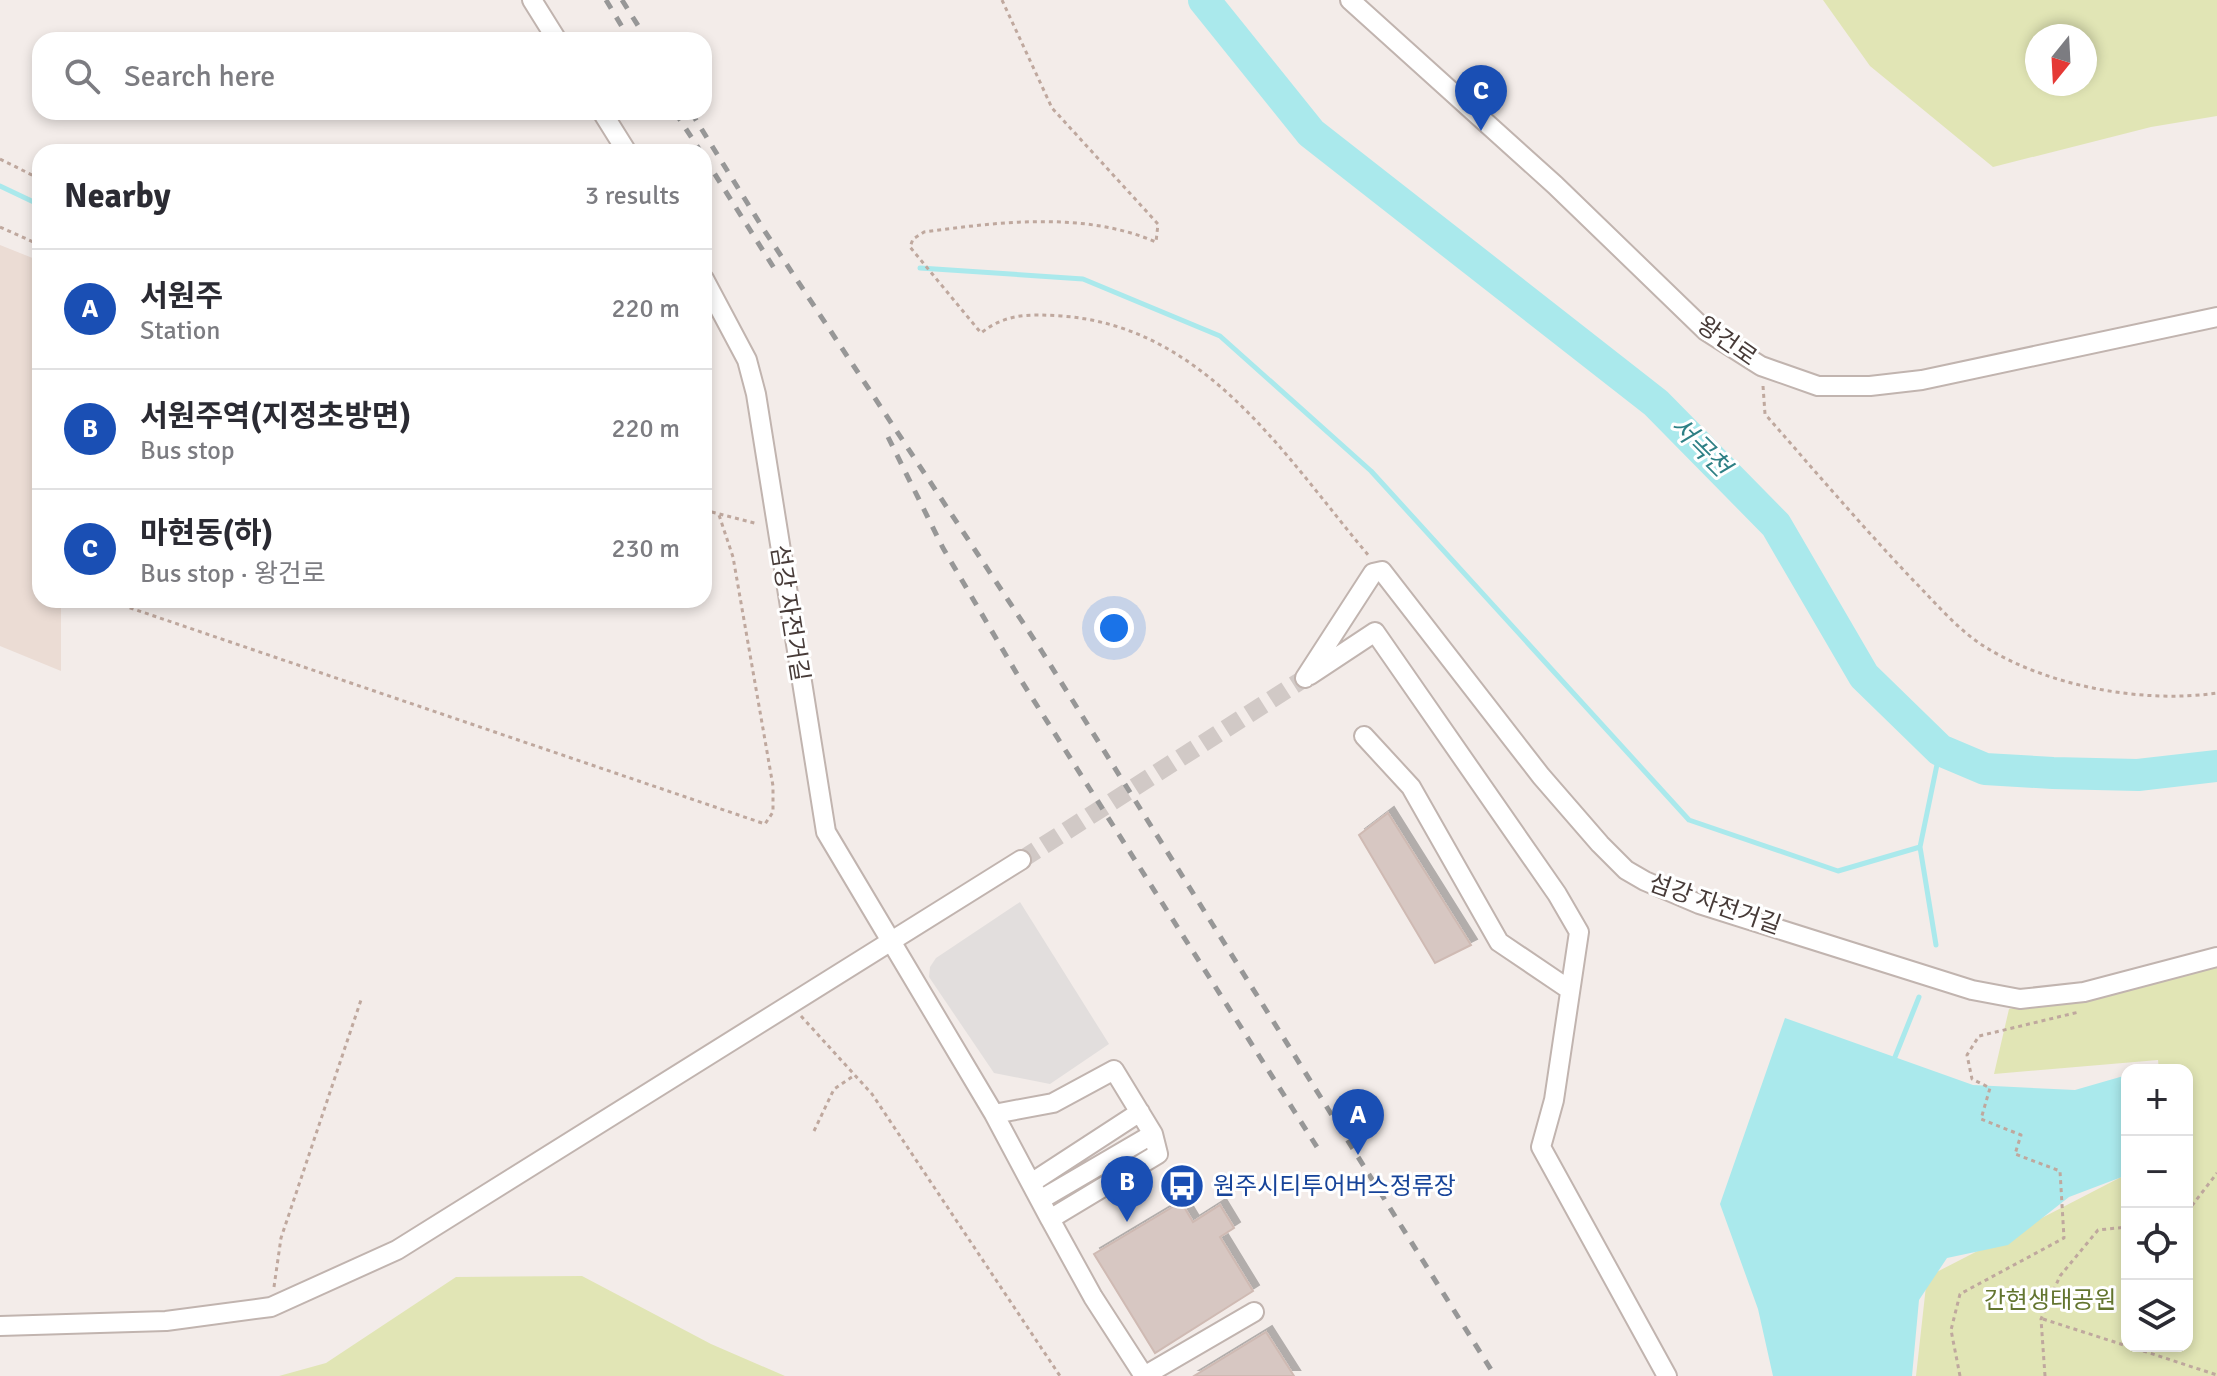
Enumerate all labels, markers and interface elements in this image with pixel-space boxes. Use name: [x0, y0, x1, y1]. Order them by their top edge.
north arrow: [2025, 24, 2097, 96]
search box: [32, 32, 712, 120]
icon: search: [60, 54, 104, 98]
text: Search here: [124, 58, 275, 95]
pin: C: [1455, 65, 1507, 131]
text: Nearby: [64, 175, 171, 217]
text: 3 results: [585, 180, 680, 212]
text: 서원주: [140, 278, 223, 315]
text: A: [82, 293, 98, 325]
text: 220 m: [611, 293, 680, 325]
street label: 왕건로: [1691, 310, 1763, 372]
text: Station: [140, 315, 221, 347]
text: 서원주역(지정초방면): [140, 398, 411, 435]
water label: 서곡천: [1663, 410, 1739, 486]
text: B: [82, 413, 98, 445]
text: 220 m: [611, 413, 680, 445]
text: Bus stop: [140, 435, 235, 467]
text: 마현동(하): [140, 515, 273, 552]
text: C: [82, 533, 98, 565]
text: 230 m: [611, 533, 680, 565]
street label: 섬강 자전거길: [764, 543, 816, 683]
text: Bus stop · 왕건로: [140, 558, 326, 590]
your location: [1094, 608, 1134, 648]
street label: 섬강 자전거길: [1645, 867, 1785, 941]
map controls: [2121, 1064, 2193, 1352]
button: +: [2121, 1064, 2193, 1136]
pin: A: [1332, 1089, 1384, 1155]
button: −: [2121, 1136, 2193, 1208]
pin: B: [1101, 1156, 1153, 1222]
bus stop icon: 원주시티투어버스정류장: [1158, 1162, 1206, 1210]
place label: 원주시티투어버스정류장: [1213, 1171, 1456, 1201]
button: locate: [2121, 1208, 2193, 1280]
button: layers: [2121, 1280, 2193, 1352]
park label: 간현생태공원: [1984, 1285, 2116, 1315]

